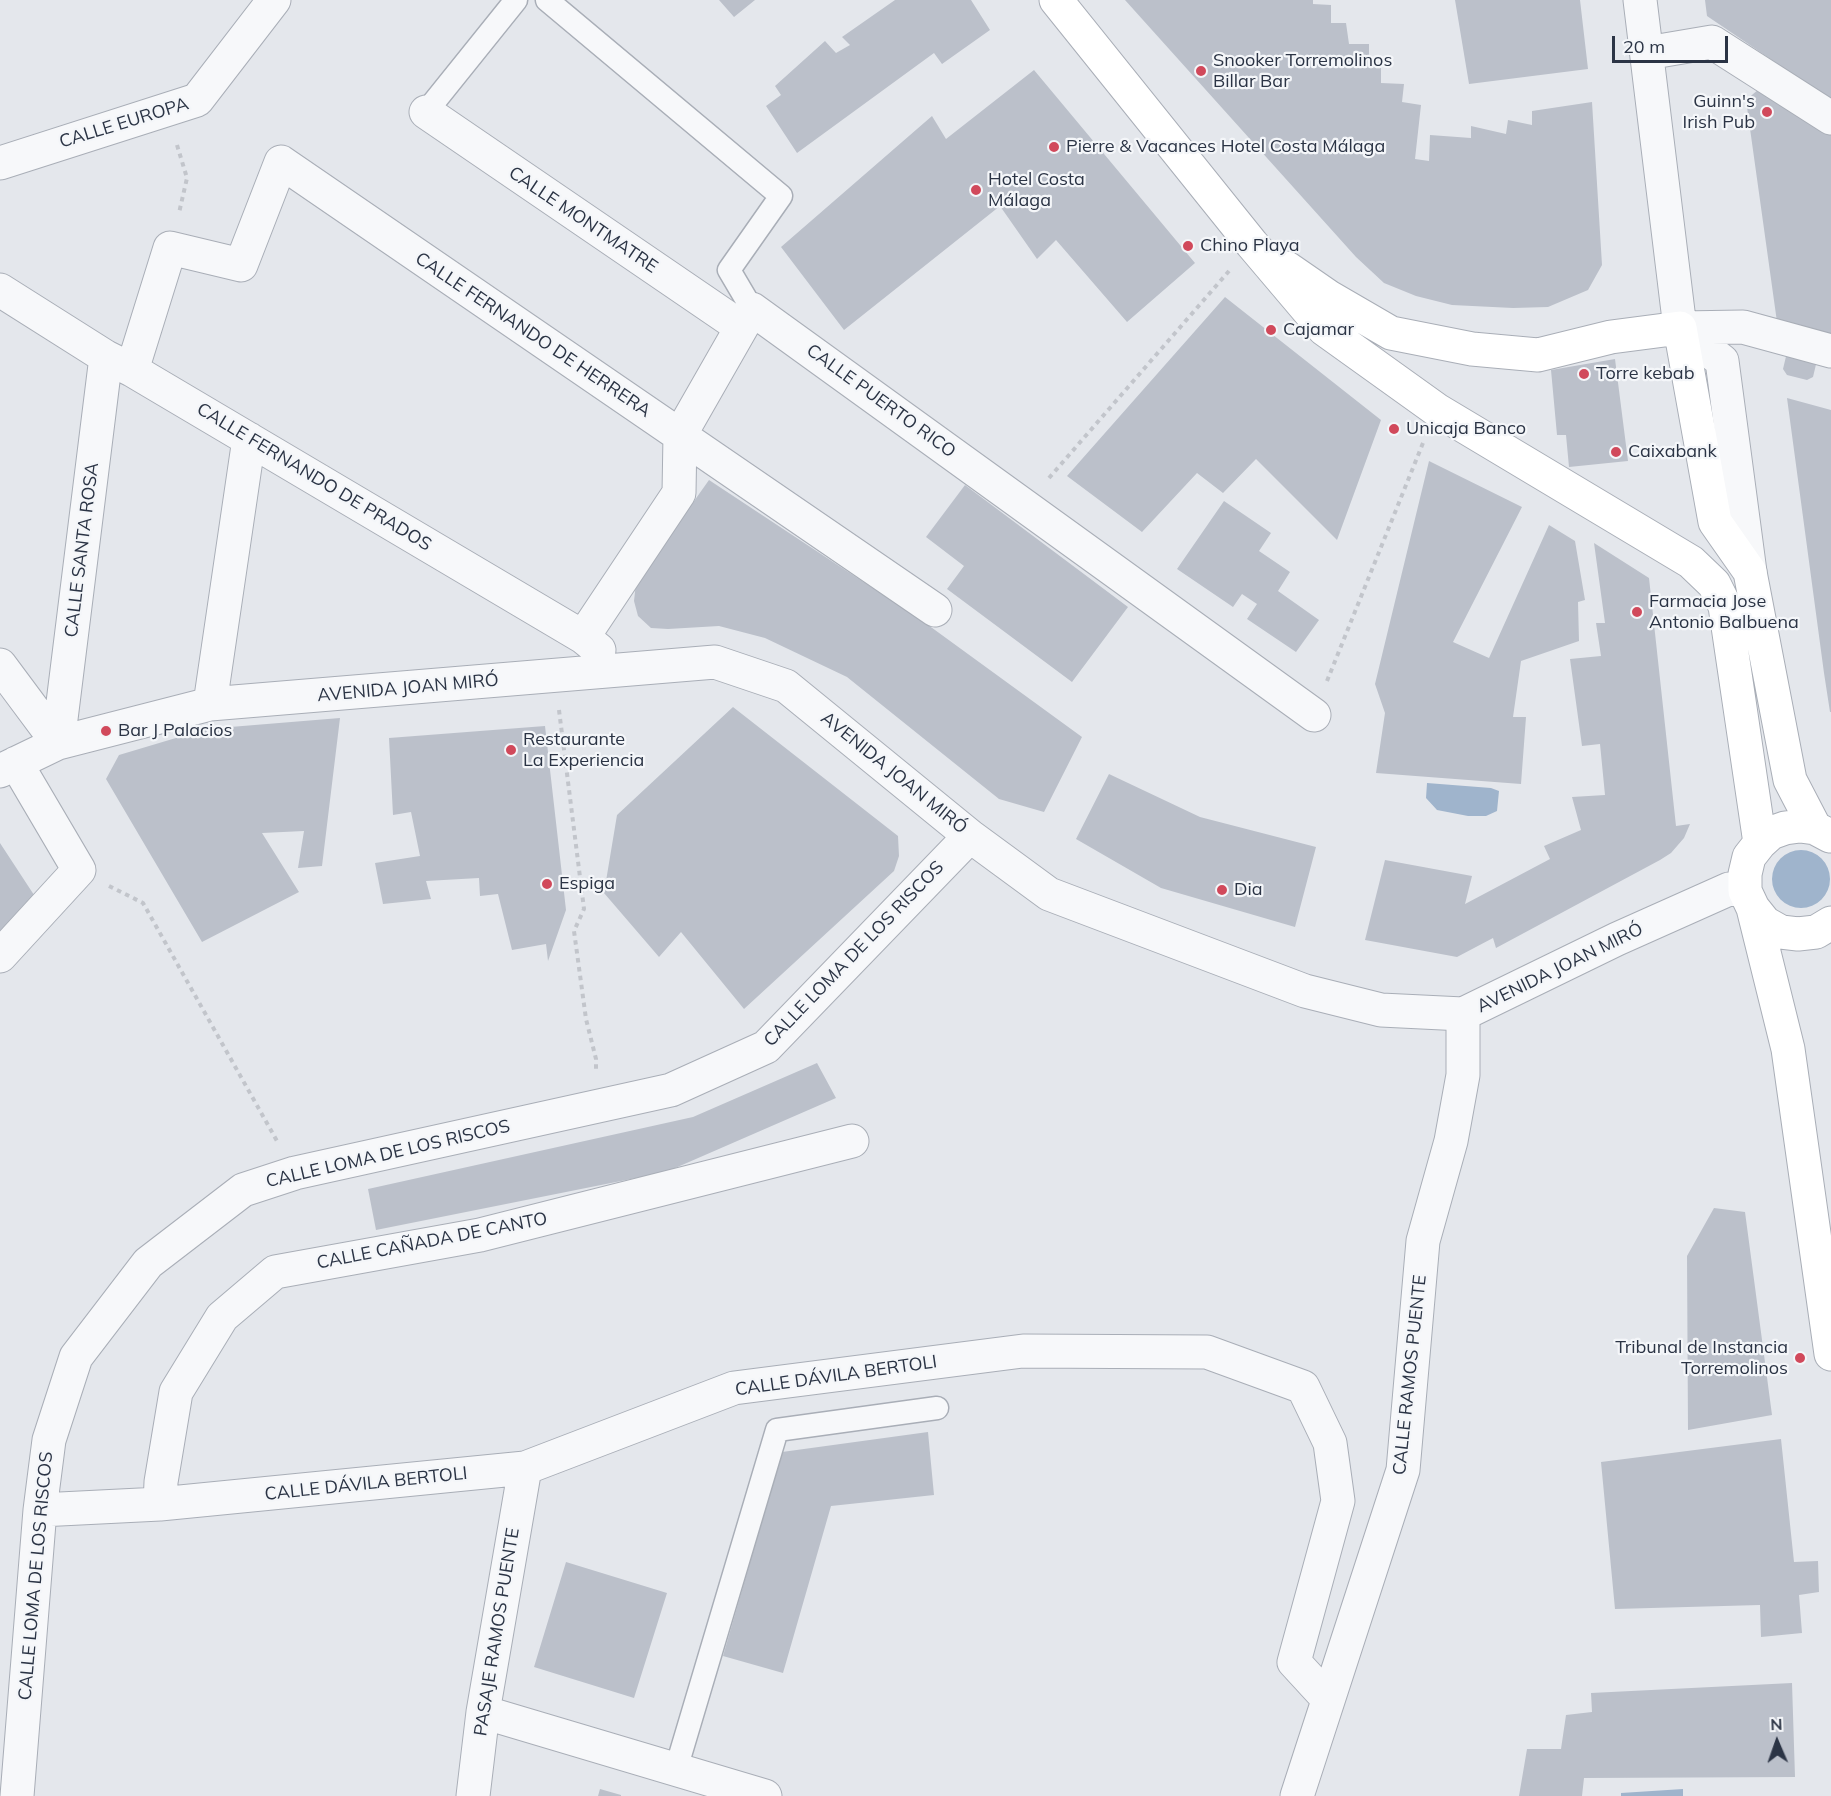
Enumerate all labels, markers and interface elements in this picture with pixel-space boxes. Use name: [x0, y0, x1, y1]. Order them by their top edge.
scale bar: [1615, 24, 1730, 62]
text: 20 m: [1623, 35, 1665, 58]
place label: Snooker Torremolinos Billar Bar: [1213, 50, 1392, 92]
marker: Snooker Torremolinos Billar Bar: [1194, 64, 1208, 78]
place label: Guinn's Irish Pub: [1683, 91, 1755, 134]
street label: CALLE EUROPA: [57, 93, 191, 153]
marker: Guinn's Irish Pub: [1760, 105, 1774, 119]
place label: Pierre & Vacances Hotel Costa Málaga: [1066, 136, 1385, 158]
marker: Pierre & Vacances Hotel Costa Málaga: [1047, 140, 1061, 154]
street label: CALLE MONTMATRE: [504, 162, 662, 278]
place label: Hotel Costa Málaga: [988, 169, 1085, 212]
marker: Hotel Costa Málaga: [969, 183, 983, 197]
place label: Chino Playa: [1200, 235, 1300, 257]
marker: Chino Playa: [1181, 239, 1195, 253]
street label: CALLE FERNANDO DE HERRERA: [411, 248, 655, 422]
place label: Cajamar: [1283, 319, 1354, 341]
marker: Cajamar: [1264, 323, 1278, 337]
street label: CALLE PUERTO RICO: [802, 340, 960, 462]
place label: Torre kebab: [1596, 363, 1694, 385]
marker: Torre kebab: [1577, 367, 1591, 381]
street label: CALLE FERNANDO DE PRADOS: [193, 398, 435, 556]
place label: Unicaja Banco: [1406, 418, 1526, 440]
marker: Unicaja Banco: [1387, 422, 1401, 436]
place label: Caixabank: [1628, 441, 1717, 463]
marker: Caixabank: [1609, 445, 1623, 459]
street label: CALLE SANTA ROSA: [61, 461, 103, 639]
place label: Farmacia Jose Antonio Balbuena: [1649, 591, 1799, 634]
marker: Farmacia Jose Antonio Balbuena: [1630, 605, 1644, 619]
street label: AVENIDA JOAN MIRÓ: [316, 669, 500, 707]
street label: AVENIDA JOAN MIRÓ: [816, 707, 972, 839]
place label: Bar J Palacios: [118, 720, 232, 742]
marker: Bar J Palacios: [99, 724, 113, 738]
place label: Restaurante La Experiencia: [523, 729, 644, 771]
marker: Restaurante La Experiencia: [504, 743, 518, 757]
street label: CALLE LOMA DE LOS RISCOS: [760, 857, 948, 1051]
place label: Espiga: [559, 873, 615, 895]
marker: Espiga: [540, 877, 554, 891]
place label: Dia: [1234, 879, 1263, 901]
marker: Dia: [1215, 883, 1229, 897]
street label: AVENIDA JOAN MIRÓ: [1473, 918, 1647, 1018]
street label: CALLE LOMA DE LOS RISCOS: [264, 1115, 512, 1193]
street label: CALLE CAÑADA DE CANTO: [315, 1208, 549, 1274]
street label: CALLE RAMOS PUENTE: [1389, 1274, 1431, 1476]
place label: Tribunal de Instancia Torremolinos: [1615, 1337, 1788, 1380]
street label: CALLE DÁVILA BERTOLI: [734, 1351, 938, 1401]
marker: Tribunal de Instancia Torremolinos: [1793, 1351, 1807, 1365]
street label: CALLE LOMA DE LOS RISCOS: [14, 1451, 58, 1701]
street label: CALLE DÁVILA BERTOLI: [264, 1463, 468, 1505]
street label: PASAJE RAMOS PUENTE: [470, 1526, 524, 1738]
north arrow: [1747, 1712, 1807, 1772]
text: N: [1770, 1714, 1783, 1734]

